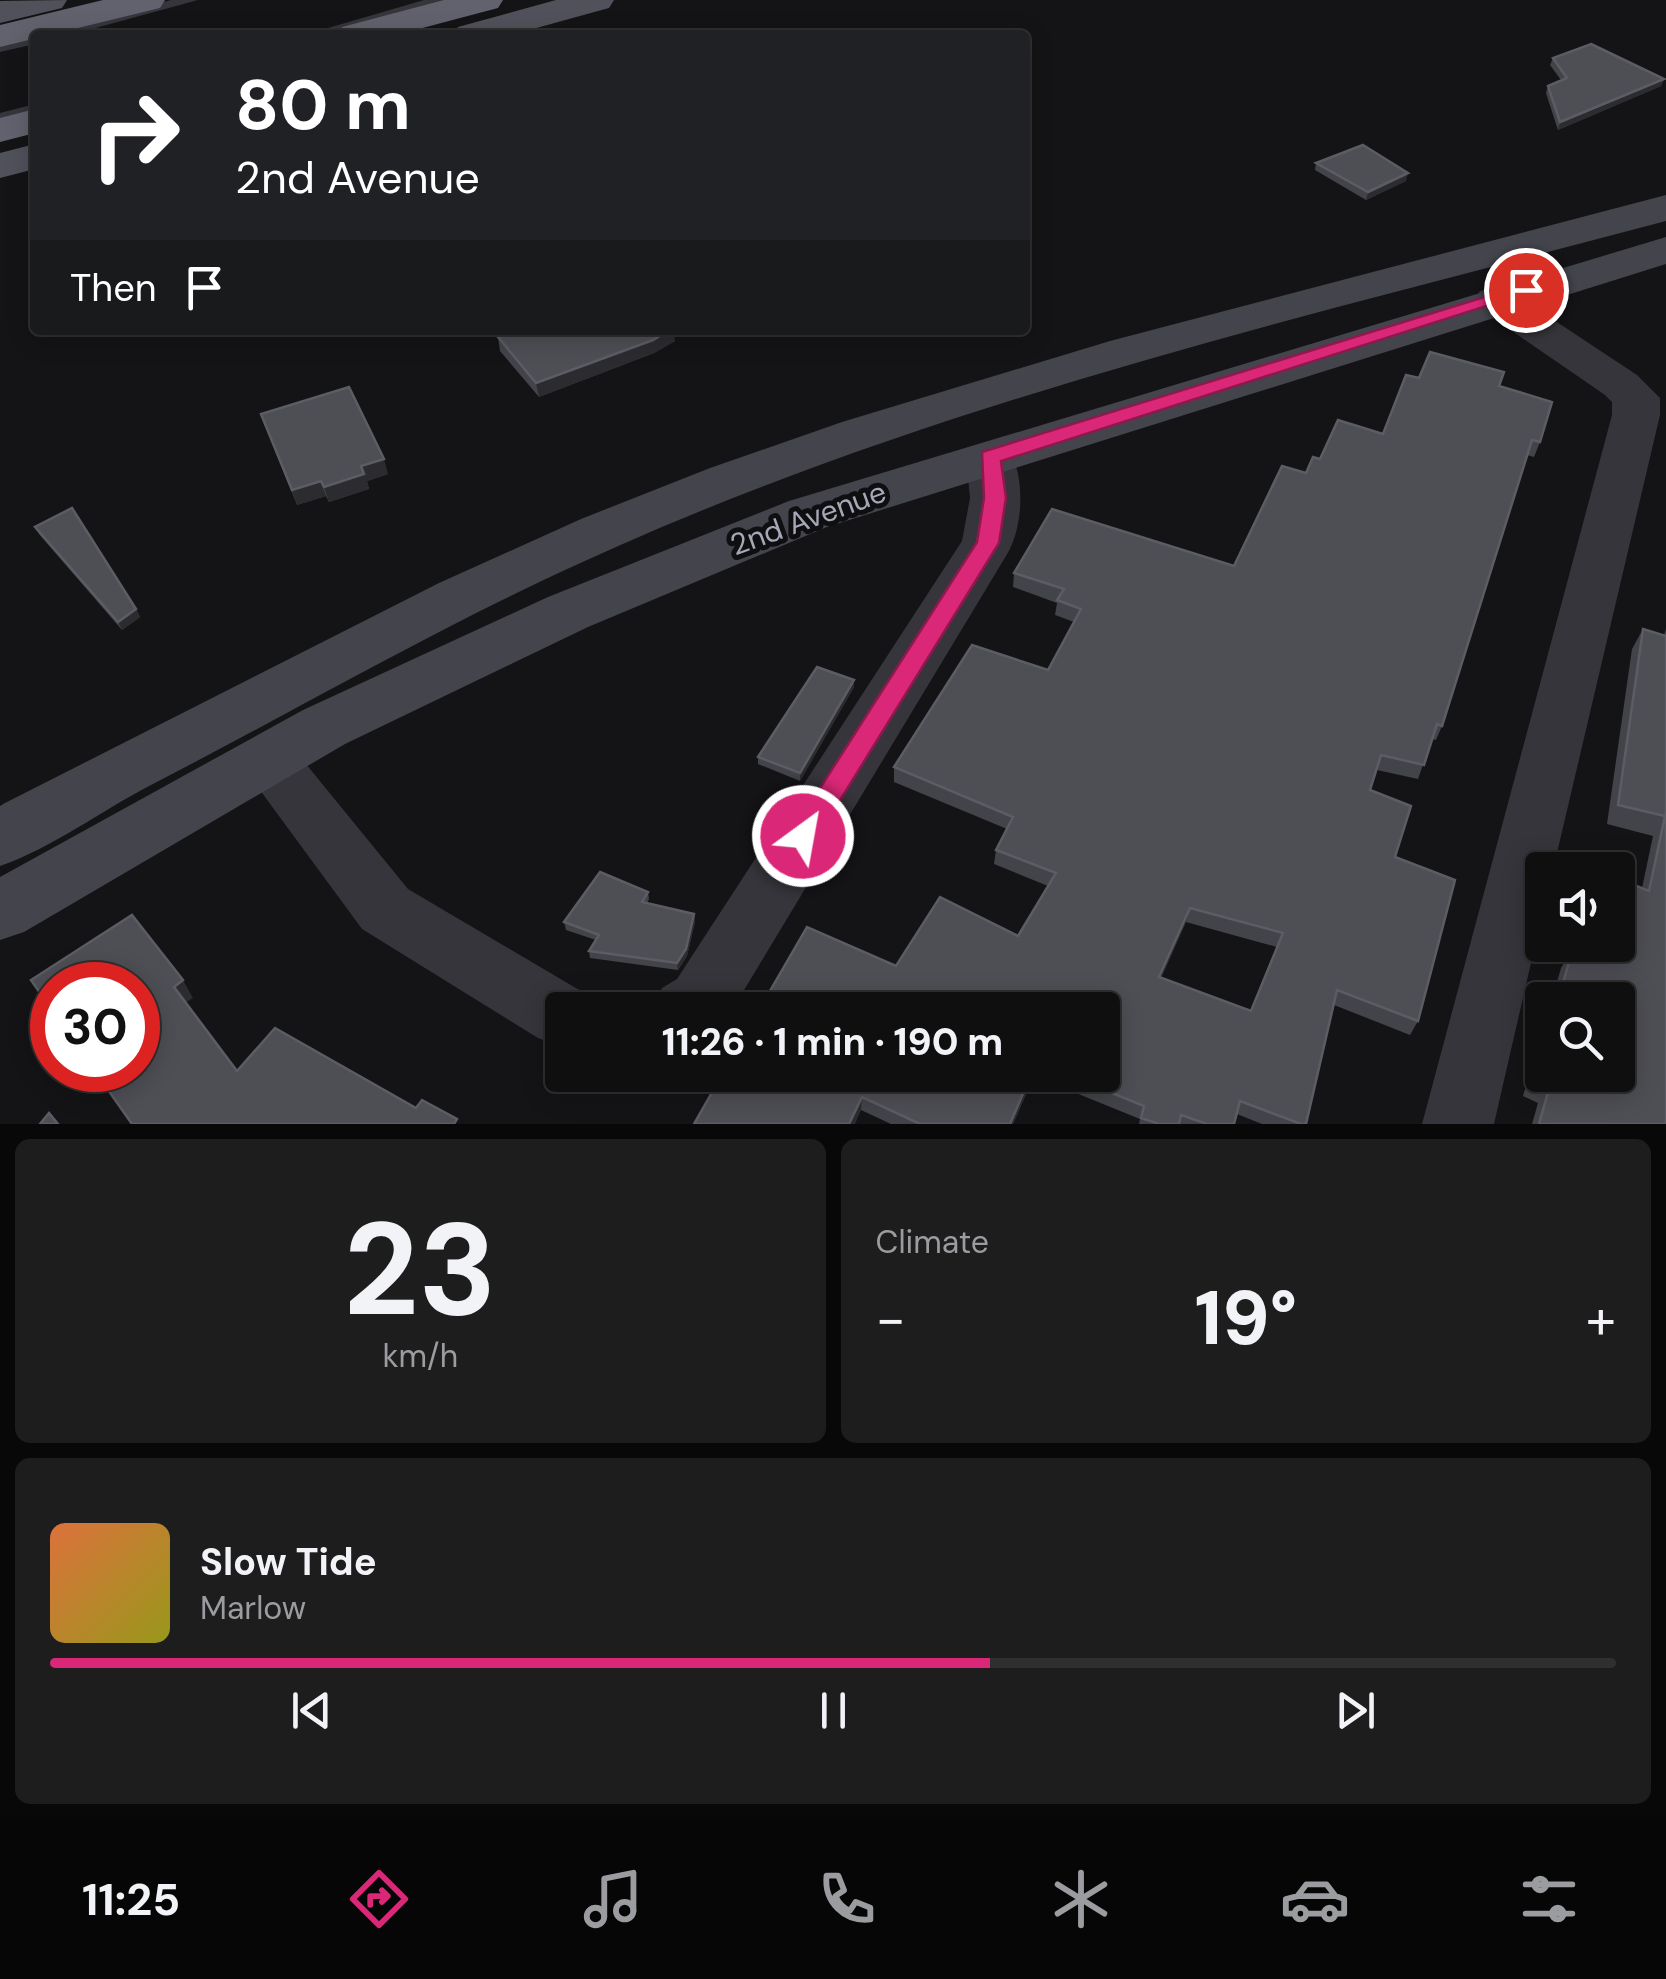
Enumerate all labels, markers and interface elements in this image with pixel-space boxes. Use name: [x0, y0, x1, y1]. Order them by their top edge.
text: 80 m: [235, 60, 411, 151]
icon: right: [70, 70, 200, 200]
text: 2nd Avenue: [235, 148, 480, 207]
pin: [1484, 248, 1569, 333]
icon: arrive: [177, 260, 232, 315]
text: Then: [70, 263, 157, 313]
icon: arrive: [1499, 263, 1554, 318]
street label: 2nd Avenue: [725, 472, 891, 564]
position arrow: [751, 784, 855, 888]
map controls: [1525, 852, 1635, 1092]
button: sound: [1525, 852, 1635, 962]
speed limit sign: 30: [30, 962, 160, 1092]
button: search: [1525, 982, 1635, 1092]
text: 11:26 · 1 min · 190 m: [662, 1017, 1003, 1067]
text: 23: [344, 1185, 497, 1354]
text: Climate: [876, 1221, 989, 1263]
text: 19°: [1194, 1270, 1297, 1367]
text: −: [876, 1283, 906, 1355]
text: +: [1586, 1283, 1616, 1355]
text: km/h: [382, 1335, 458, 1377]
text: Slow Tide: [200, 1537, 377, 1587]
text: Marlow: [200, 1587, 306, 1629]
icon: previous: [284, 1683, 339, 1738]
icon: pause: [806, 1683, 861, 1738]
icon: next: [1328, 1683, 1383, 1738]
icon: directions: [344, 1864, 414, 1934]
icon: music: [578, 1864, 648, 1934]
icon: phone: [812, 1864, 882, 1934]
icon: climate: [1046, 1864, 1116, 1934]
icon: car: [1280, 1864, 1350, 1934]
icon: filters: [1514, 1864, 1584, 1934]
text: 11:25: [82, 1870, 180, 1929]

